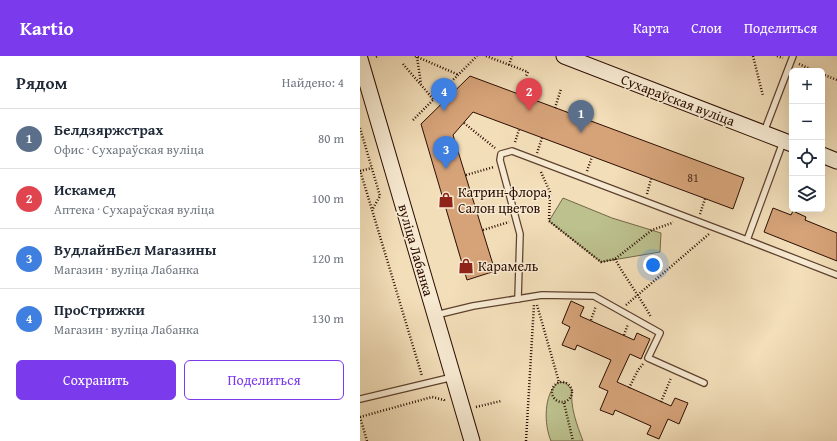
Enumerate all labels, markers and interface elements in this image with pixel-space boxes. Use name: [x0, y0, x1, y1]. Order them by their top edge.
text: Kartio: [20, 14, 74, 42]
text: Карта: [633, 18, 669, 38]
text: Слои: [691, 18, 722, 38]
text: Поделиться: [744, 18, 817, 38]
map controls: [789, 68, 825, 212]
button: +: [789, 68, 825, 104]
street label: Сухараўская вуліца: [618, 69, 738, 131]
text: Рядом: [16, 70, 67, 95]
text: Найдено: 4: [282, 73, 344, 92]
pin: 4: [431, 78, 457, 111]
pin: 2: [516, 78, 542, 111]
pin: 1: [568, 100, 594, 133]
button: −: [789, 104, 825, 140]
text: Белдзяржстрах: [54, 119, 163, 140]
text: 1: [26, 129, 32, 148]
text: 80 m: [318, 129, 344, 148]
pin: 3: [433, 136, 459, 169]
text: Офис · Сухараўская вуліца: [54, 140, 204, 159]
button: locate: [789, 140, 825, 176]
house number: 81: [687, 169, 699, 186]
button: layers: [789, 176, 825, 212]
text: Искамед: [54, 179, 116, 200]
place label: Катрин-флора, Салон цветов: [458, 182, 551, 218]
text: 2: [26, 189, 32, 208]
text: 100 m: [312, 189, 344, 208]
shop icon: Катрин-флора, Салон цветов: [437, 191, 455, 209]
text: Аптека · Сухараўская вуліца: [54, 200, 214, 219]
street label: вуліца Лабанка: [393, 202, 439, 299]
text: ВудлайнБел Магазины: [54, 239, 216, 260]
text: 3: [26, 249, 32, 268]
text: 120 m: [312, 249, 344, 268]
your location: [643, 255, 663, 275]
place label: Карамель: [478, 256, 539, 276]
shop icon: Карамель: [457, 257, 475, 275]
text: Магазин · вуліца Лабанка: [54, 260, 199, 279]
text: ПроСтрижки: [54, 299, 145, 320]
text: 4: [26, 309, 32, 328]
text: 130 m: [312, 309, 344, 328]
text: Магазин · вуліца Лабанка: [54, 320, 199, 339]
button: Сохранить: [16, 360, 176, 400]
button: Поделиться: [184, 360, 344, 400]

